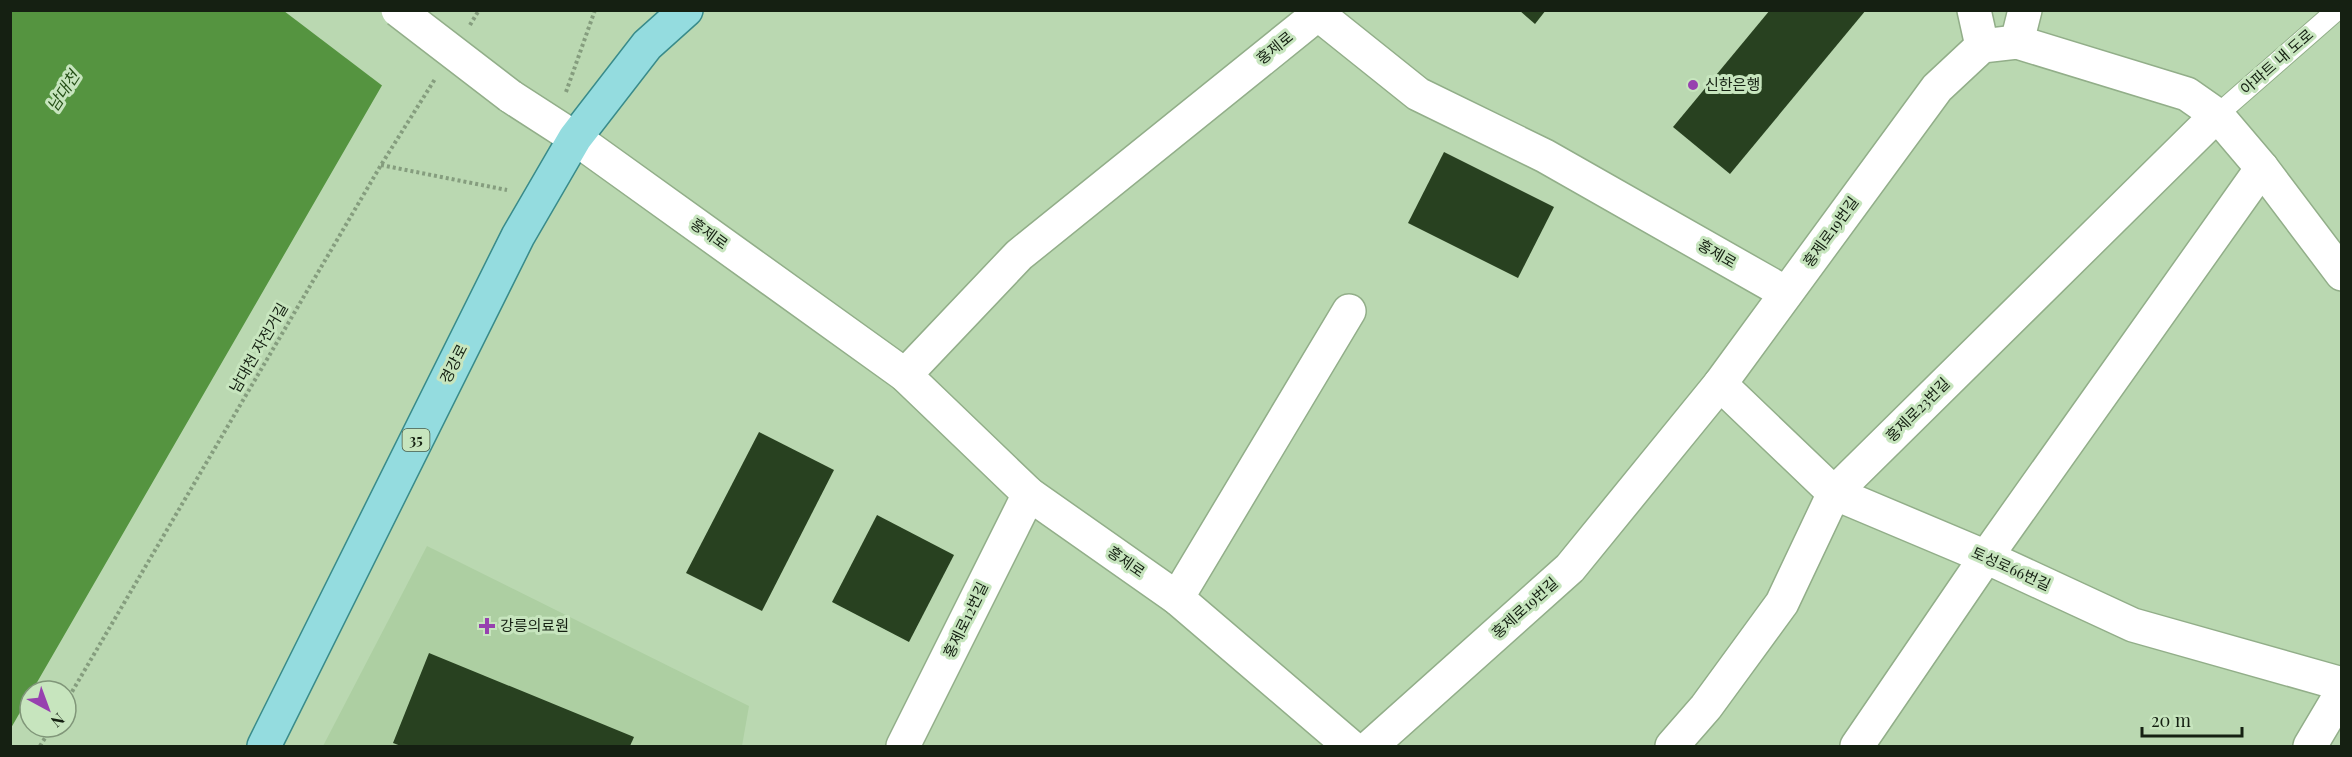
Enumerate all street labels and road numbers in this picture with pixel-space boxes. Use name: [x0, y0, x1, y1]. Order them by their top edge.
street label: 아파트 내 도로: [2236, 24, 2317, 98]
street label: 홍제로: [1252, 26, 1297, 68]
street label: 홍제로19번길: [1798, 192, 1862, 271]
street label: 홍제로: [687, 213, 732, 253]
street label: 홍제로: [1695, 234, 1740, 272]
street label: 남대천 자전거길: [224, 299, 292, 396]
street label: 경강로: [435, 341, 471, 387]
street label: 홍제로23번길: [1881, 373, 1954, 446]
road number: 35: [402, 429, 430, 451]
street label: 홍제로: [1104, 541, 1149, 581]
street label: 토성로66번길: [1969, 542, 2054, 594]
street label: 홍제로19번길: [1487, 572, 1562, 642]
street label: 홍제로12번길: [938, 578, 992, 661]

